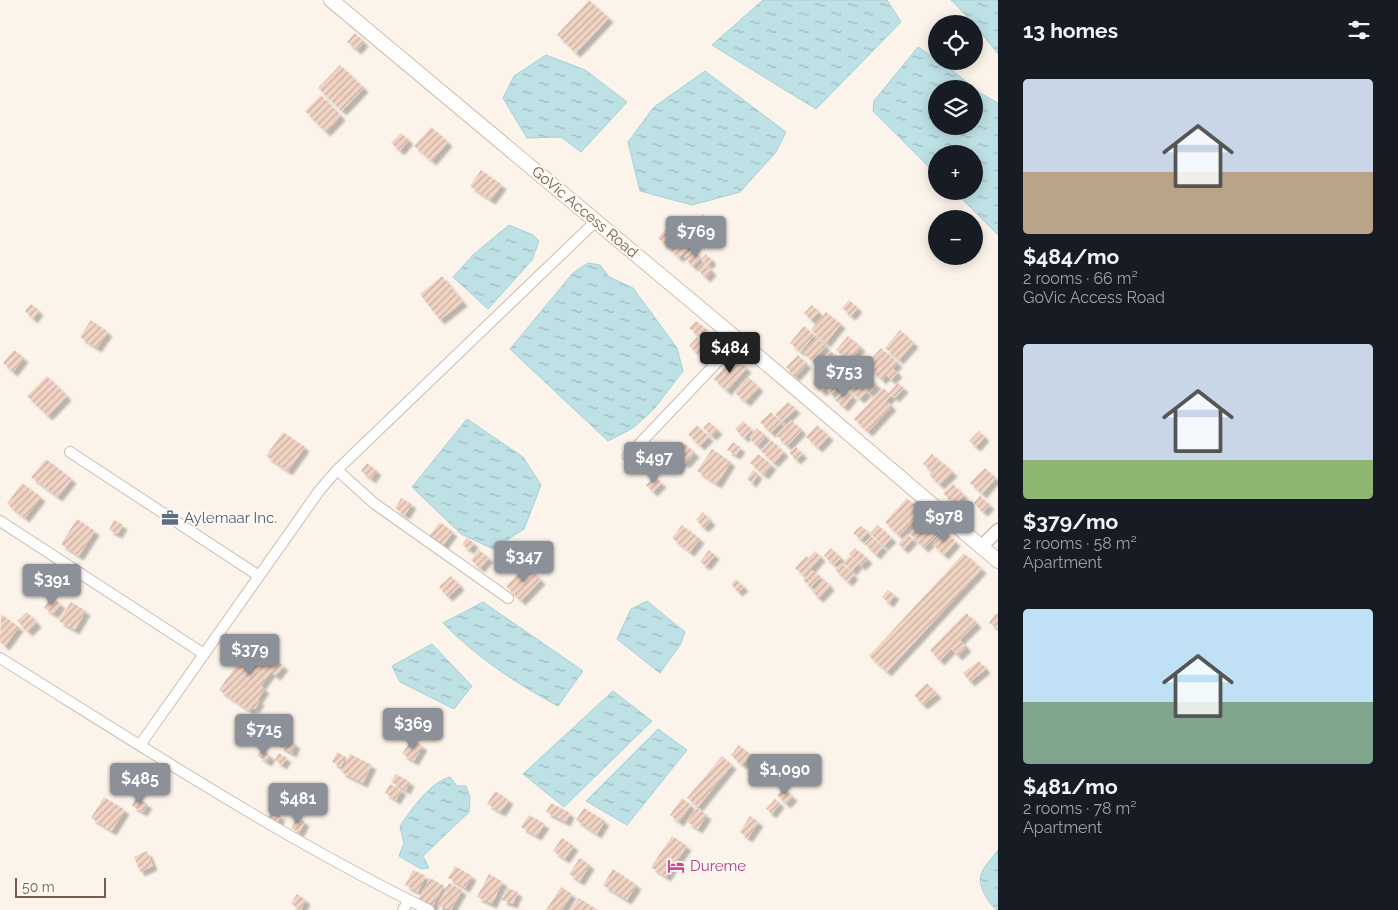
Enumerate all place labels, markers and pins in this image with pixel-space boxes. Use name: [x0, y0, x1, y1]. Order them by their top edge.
pin: $769: [666, 216, 726, 258]
pin: $484: [700, 332, 760, 374]
pin: $753: [814, 356, 874, 398]
pin: $497: [624, 442, 684, 484]
pin: $978: [914, 500, 974, 543]
office icon: Aylemaar Inc.: [160, 508, 180, 528]
place label: Aylemaar Inc.: [184, 509, 277, 527]
pin: $347: [494, 540, 554, 583]
pin: $391: [22, 564, 82, 606]
pin: $379: [220, 634, 280, 676]
pin: $369: [383, 708, 443, 750]
pin: $715: [234, 714, 294, 756]
pin: $1,090: [744, 754, 826, 796]
pin: $485: [110, 762, 170, 805]
pin: $481: [268, 782, 328, 825]
hotel icon: Dureme: [666, 856, 686, 876]
place label: Dureme: [690, 857, 746, 875]

